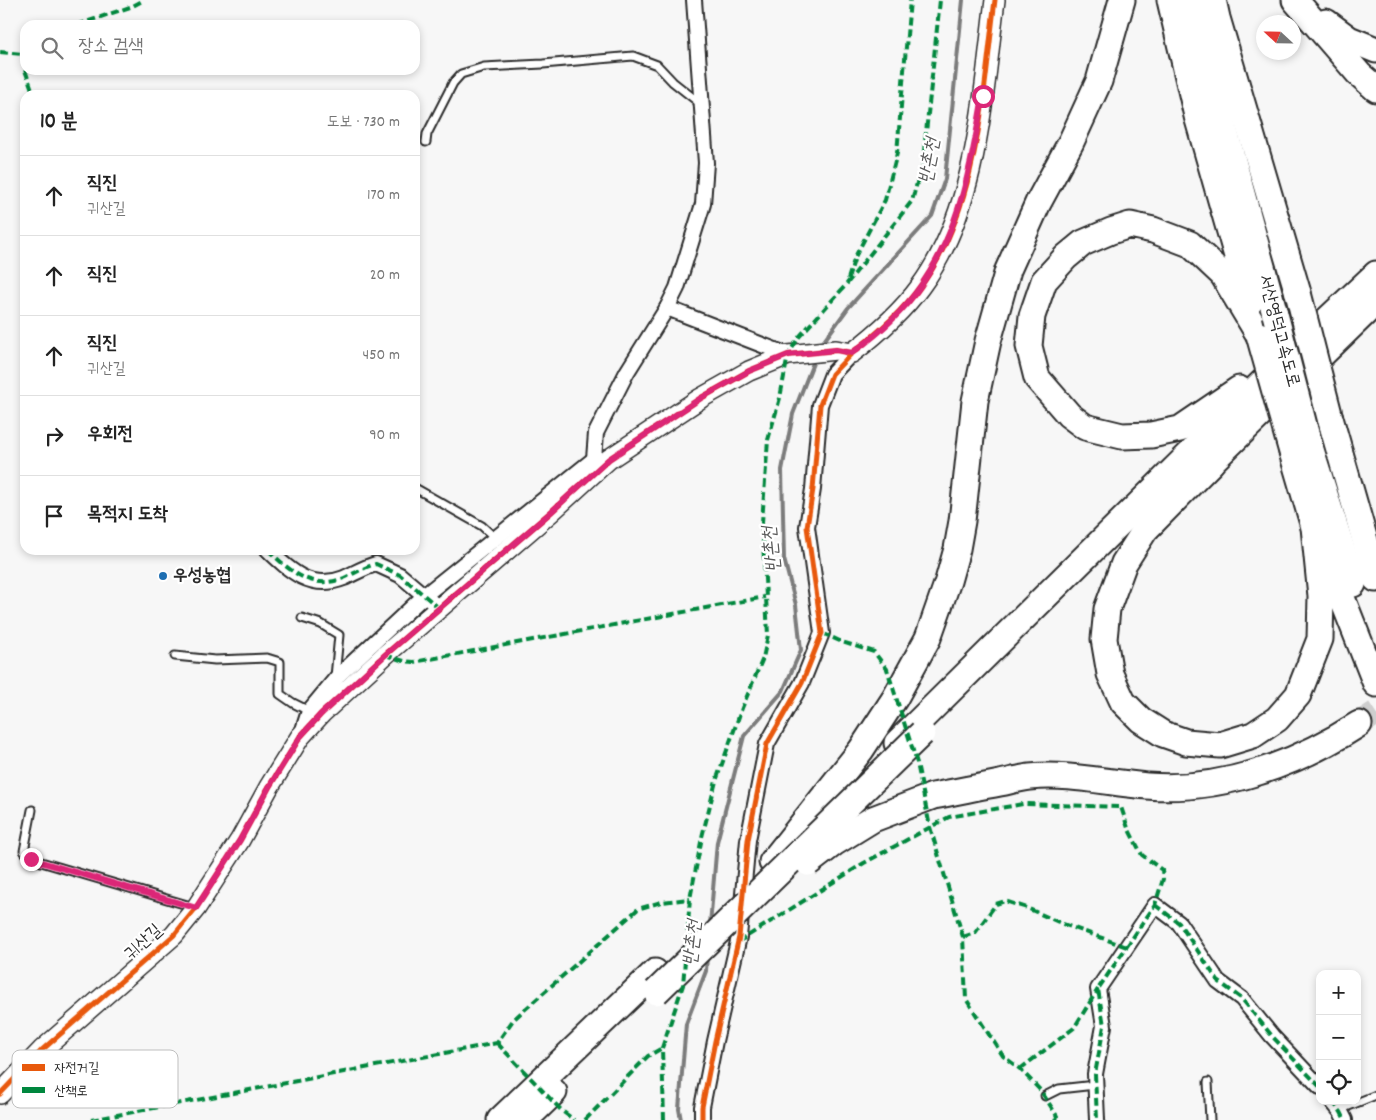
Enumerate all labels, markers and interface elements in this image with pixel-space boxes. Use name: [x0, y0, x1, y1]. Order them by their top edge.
north arrow: [1256, 15, 1301, 60]
search box: [20, 20, 420, 75]
icon: search: [38, 34, 66, 62]
text: 장소 검색: [78, 34, 144, 61]
route start: [972, 85, 995, 108]
text: 10 분: [40, 108, 78, 138]
text: 도보 · 730 m: [327, 111, 400, 134]
water label: 반촌천: [914, 134, 949, 186]
text: 직진: [87, 171, 118, 198]
icon: ahead: [40, 182, 68, 210]
text: 170 m: [367, 184, 400, 207]
text: 귀산길: [87, 198, 126, 221]
icon: ahead: [40, 262, 68, 290]
text: 직진: [87, 262, 118, 289]
text: 20 m: [370, 264, 400, 287]
street label: 서산영덕고속도로: [1251, 272, 1305, 390]
text: 직진: [87, 331, 118, 358]
icon: ahead: [40, 342, 68, 370]
text: 450 m: [363, 344, 400, 367]
text: 귀산길: [87, 358, 126, 381]
icon: right: [40, 422, 68, 450]
text: 우회전: [87, 422, 133, 449]
text: 90 m: [369, 424, 400, 447]
icon: arrive: [40, 502, 68, 530]
text: 목적지 도착: [87, 502, 168, 529]
water label: 반촌천: [757, 523, 789, 573]
place label: 우성농협: [173, 564, 231, 589]
marker: 우성농협: [157, 570, 169, 582]
route end: [20, 848, 43, 871]
water label: 반촌천: [678, 917, 710, 967]
street label: 귀산길: [119, 919, 169, 967]
map controls: [1316, 970, 1361, 1105]
button: +: [1316, 970, 1361, 1015]
button: −: [1316, 1015, 1361, 1060]
legend: [12, 1050, 178, 1108]
text: 자전거길: [54, 1059, 100, 1079]
button: locate: [1316, 1060, 1361, 1105]
text: 산책로: [54, 1082, 88, 1102]

